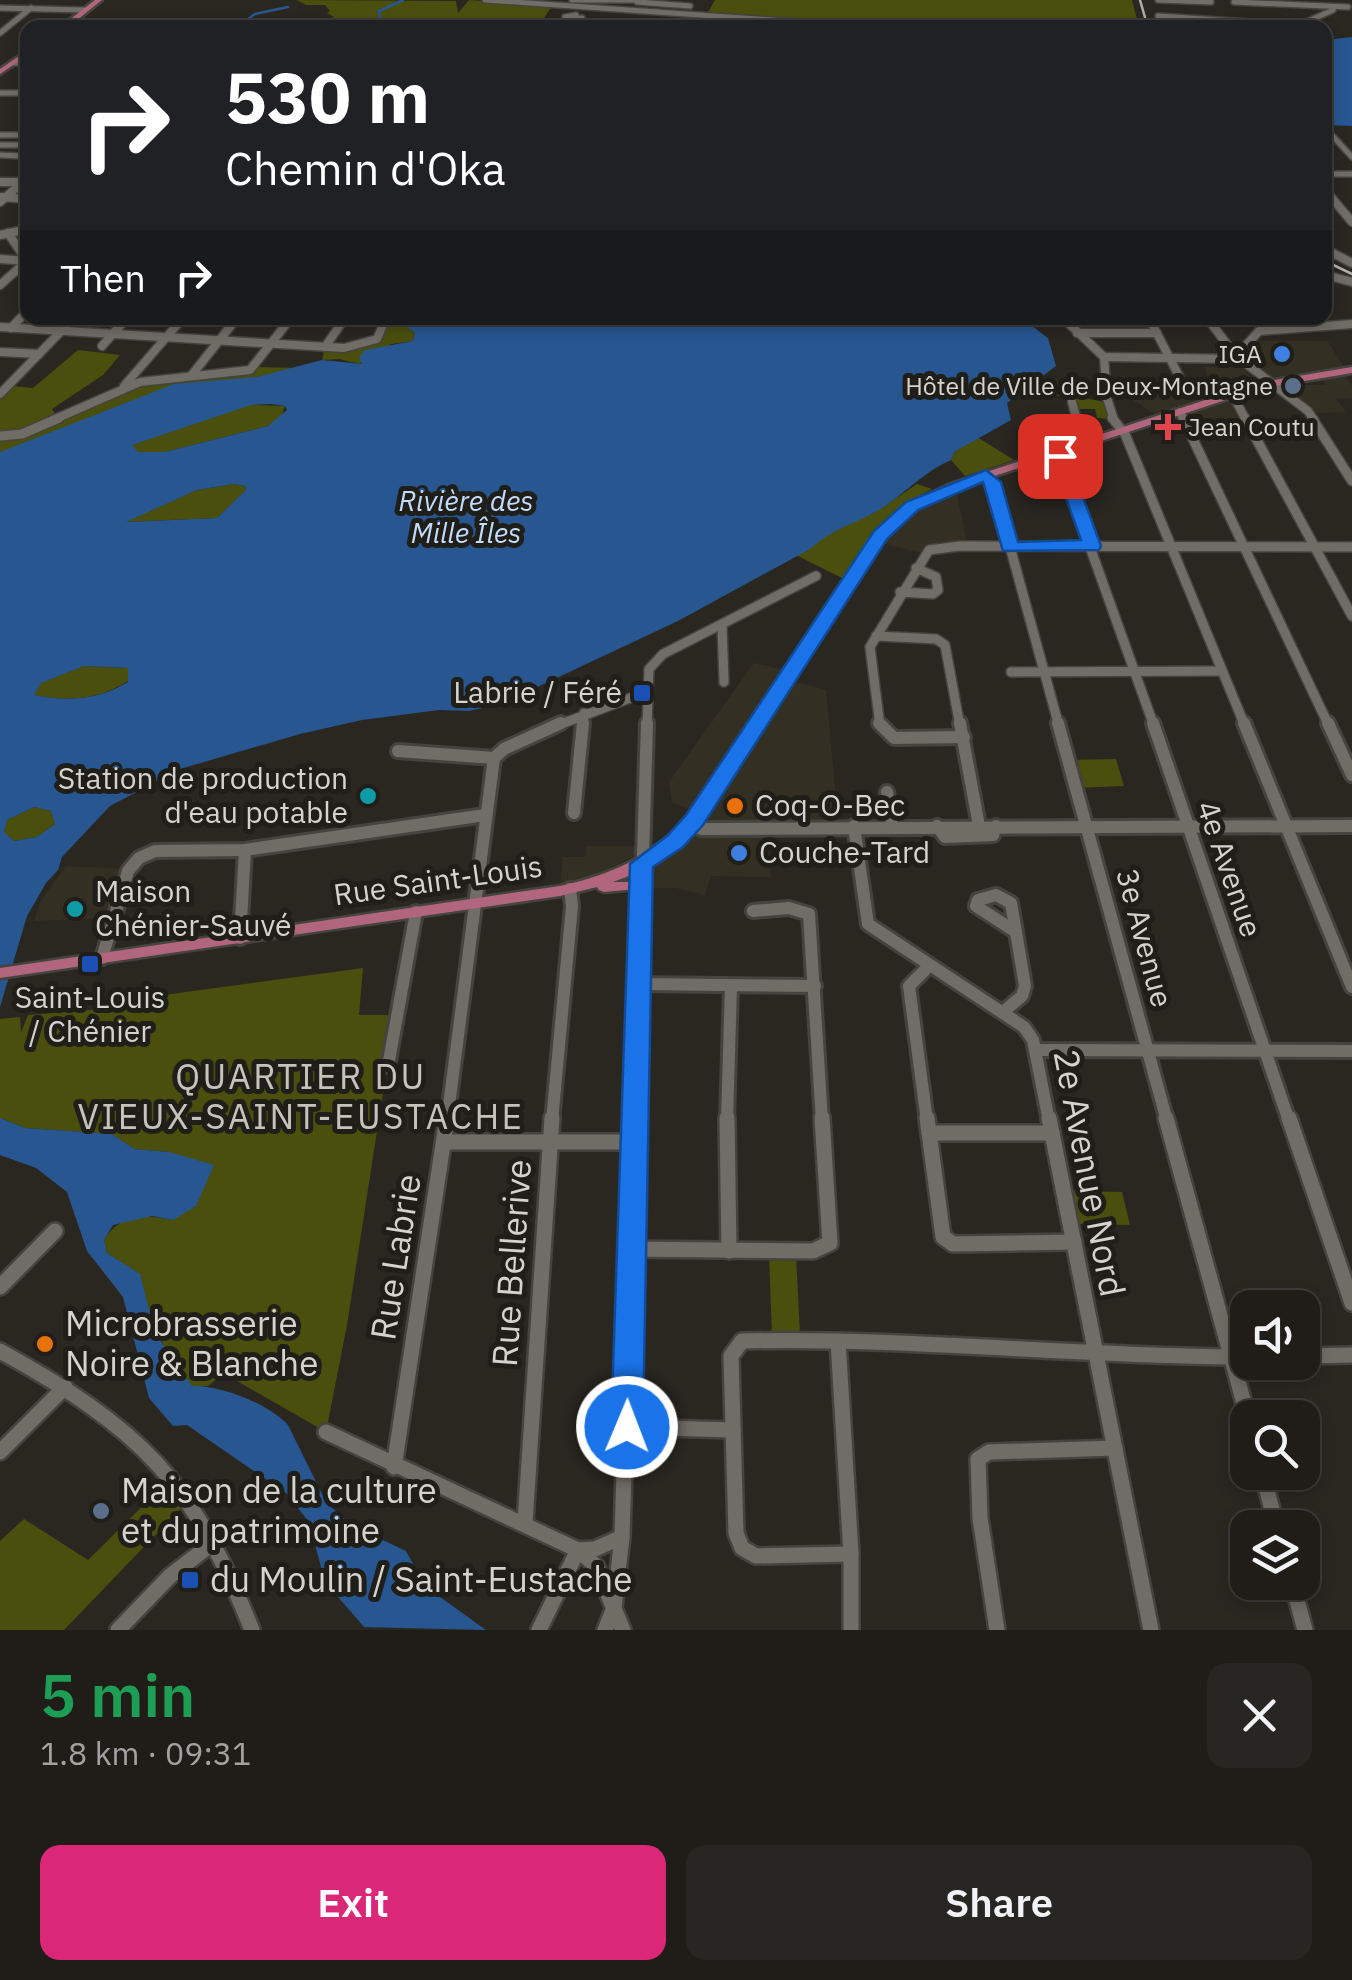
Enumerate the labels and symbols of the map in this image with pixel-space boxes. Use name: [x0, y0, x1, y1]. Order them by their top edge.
place label: IGA: [1219, 337, 1262, 370]
marker: IGA: [1271, 343, 1293, 365]
place label: Hôtel de Ville de Deux-Montagne: [905, 369, 1273, 402]
marker: Hôtel de Ville de Deux-Montagne: [1282, 375, 1304, 397]
place label: Jean Coutu: [1188, 410, 1315, 443]
pin: [1018, 414, 1103, 499]
marker: Jean Coutu: [1157, 416, 1179, 438]
water label: Rivière des Mille Îles: [399, 482, 533, 551]
place label: Labrie / Féré: [453, 672, 622, 711]
marker: Labrie / Féré: [631, 682, 653, 704]
place label: Station de production d'eau potable: [58, 758, 348, 831]
marker: Station de production d'eau potable: [357, 785, 379, 807]
place label: Coq-O-Bec: [755, 785, 905, 824]
marker: Coq-O-Bec: [724, 795, 746, 817]
street label: 4e Avenue: [1189, 795, 1272, 942]
place label: Couche-Tard: [759, 832, 930, 871]
marker: Couche-Tard: [728, 842, 750, 864]
street label: Rue Saint-Louis: [331, 846, 545, 913]
street label: 3e Avenue: [1108, 864, 1183, 1011]
place label: Maison Chénier-Sauvé: [95, 871, 291, 944]
marker: Maison Chénier-Sauvé: [64, 898, 86, 920]
marker: Saint-Louis / Chénier: [79, 953, 101, 975]
place label: Saint-Louis / Chénier: [15, 977, 165, 1050]
street label: 2e Avenue Nord: [1043, 1045, 1136, 1300]
district label: QUARTIER DU VIEUX-SAINT-EUSTACHE: [77, 1053, 525, 1139]
street label: Rue Bellerive: [481, 1158, 541, 1368]
street label: Rue Labrie: [359, 1171, 431, 1343]
place label: Microbrasserie Noire & Blanche: [65, 1300, 318, 1386]
marker: Microbrasserie Noire & Blanche: [34, 1333, 56, 1355]
position arrow: [575, 1375, 679, 1479]
place label: Maison de la culture et du patrimoine: [121, 1467, 437, 1553]
marker: Maison de la culture et du patrimoine: [90, 1500, 112, 1522]
place label: du Moulin / Saint-Eustache: [210, 1556, 632, 1602]
marker: du Moulin / Saint-Eustache: [179, 1569, 201, 1591]

